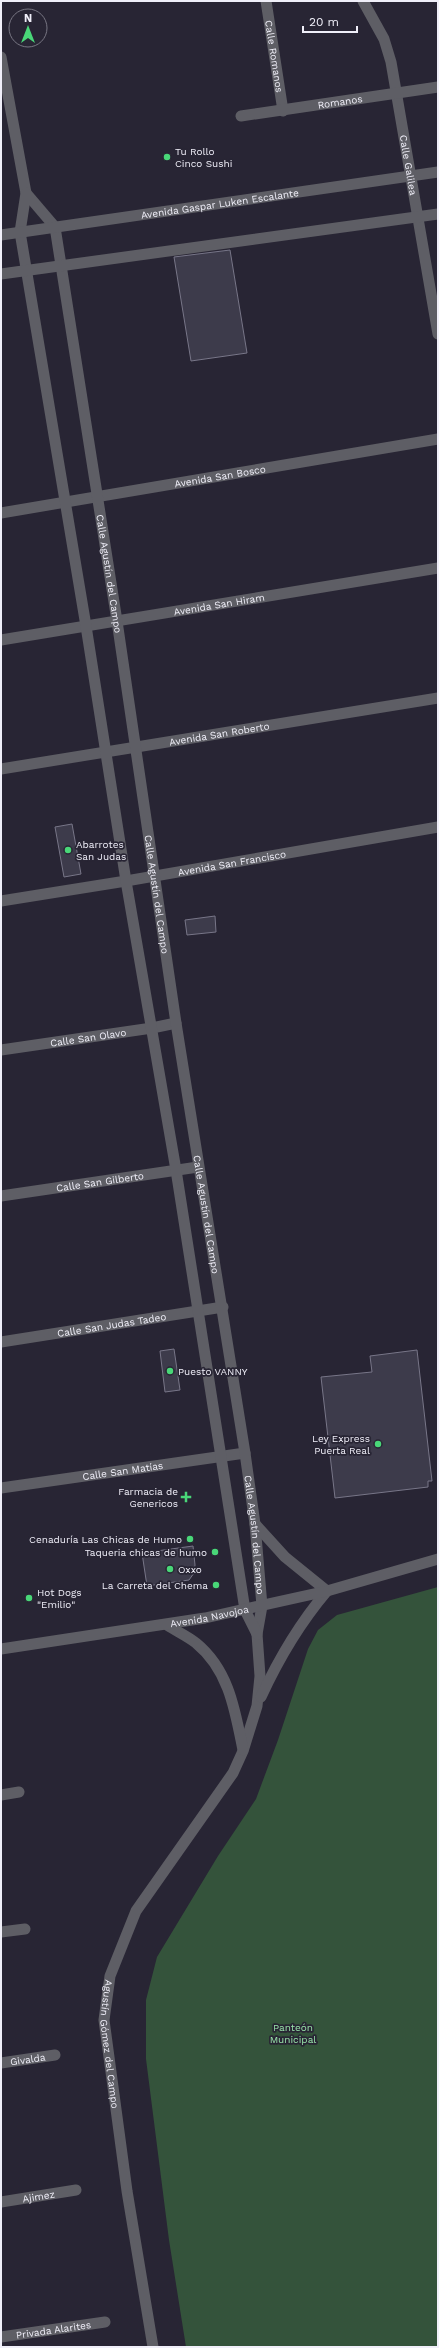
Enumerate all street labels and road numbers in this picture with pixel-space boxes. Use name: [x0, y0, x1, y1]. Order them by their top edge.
street label: Calle Romanos: [263, 19, 285, 93]
street label: Romanos: [317, 93, 363, 111]
street label: Calle Galilea: [398, 134, 419, 196]
street label: Avenida Gaspar Luken Escalante: [140, 187, 300, 221]
street label: Avenida San Bosco: [174, 463, 266, 490]
street label: Calle Agustín del Campo: [94, 514, 124, 634]
street label: Avenida San Hiram: [173, 592, 265, 617]
street label: Avenida San Roberto: [168, 720, 270, 748]
street label: Calle Agustín del Campo: [142, 834, 171, 954]
street label: Avenida San Francisco: [177, 848, 287, 878]
street label: Calle San Olavo: [49, 1027, 127, 1049]
street label: Calle Agustín del Campo: [191, 1154, 221, 1275]
street label: Calle San Gilberto: [55, 1170, 145, 1194]
street label: Calle San Judas Tadeo: [56, 1311, 167, 1339]
street label: Calle San Matías: [82, 1460, 164, 1482]
street label: Calle Agustín del Campo: [242, 1474, 266, 1595]
street label: Avenida Navojoa: [170, 1603, 250, 1629]
street label: Agustín Gómez del Campo: [98, 1979, 121, 2109]
street label: Givalda: [9, 2051, 47, 2068]
street label: Ajimez: [22, 2188, 56, 2204]
street label: Privada Alarites: [15, 2319, 92, 2341]

